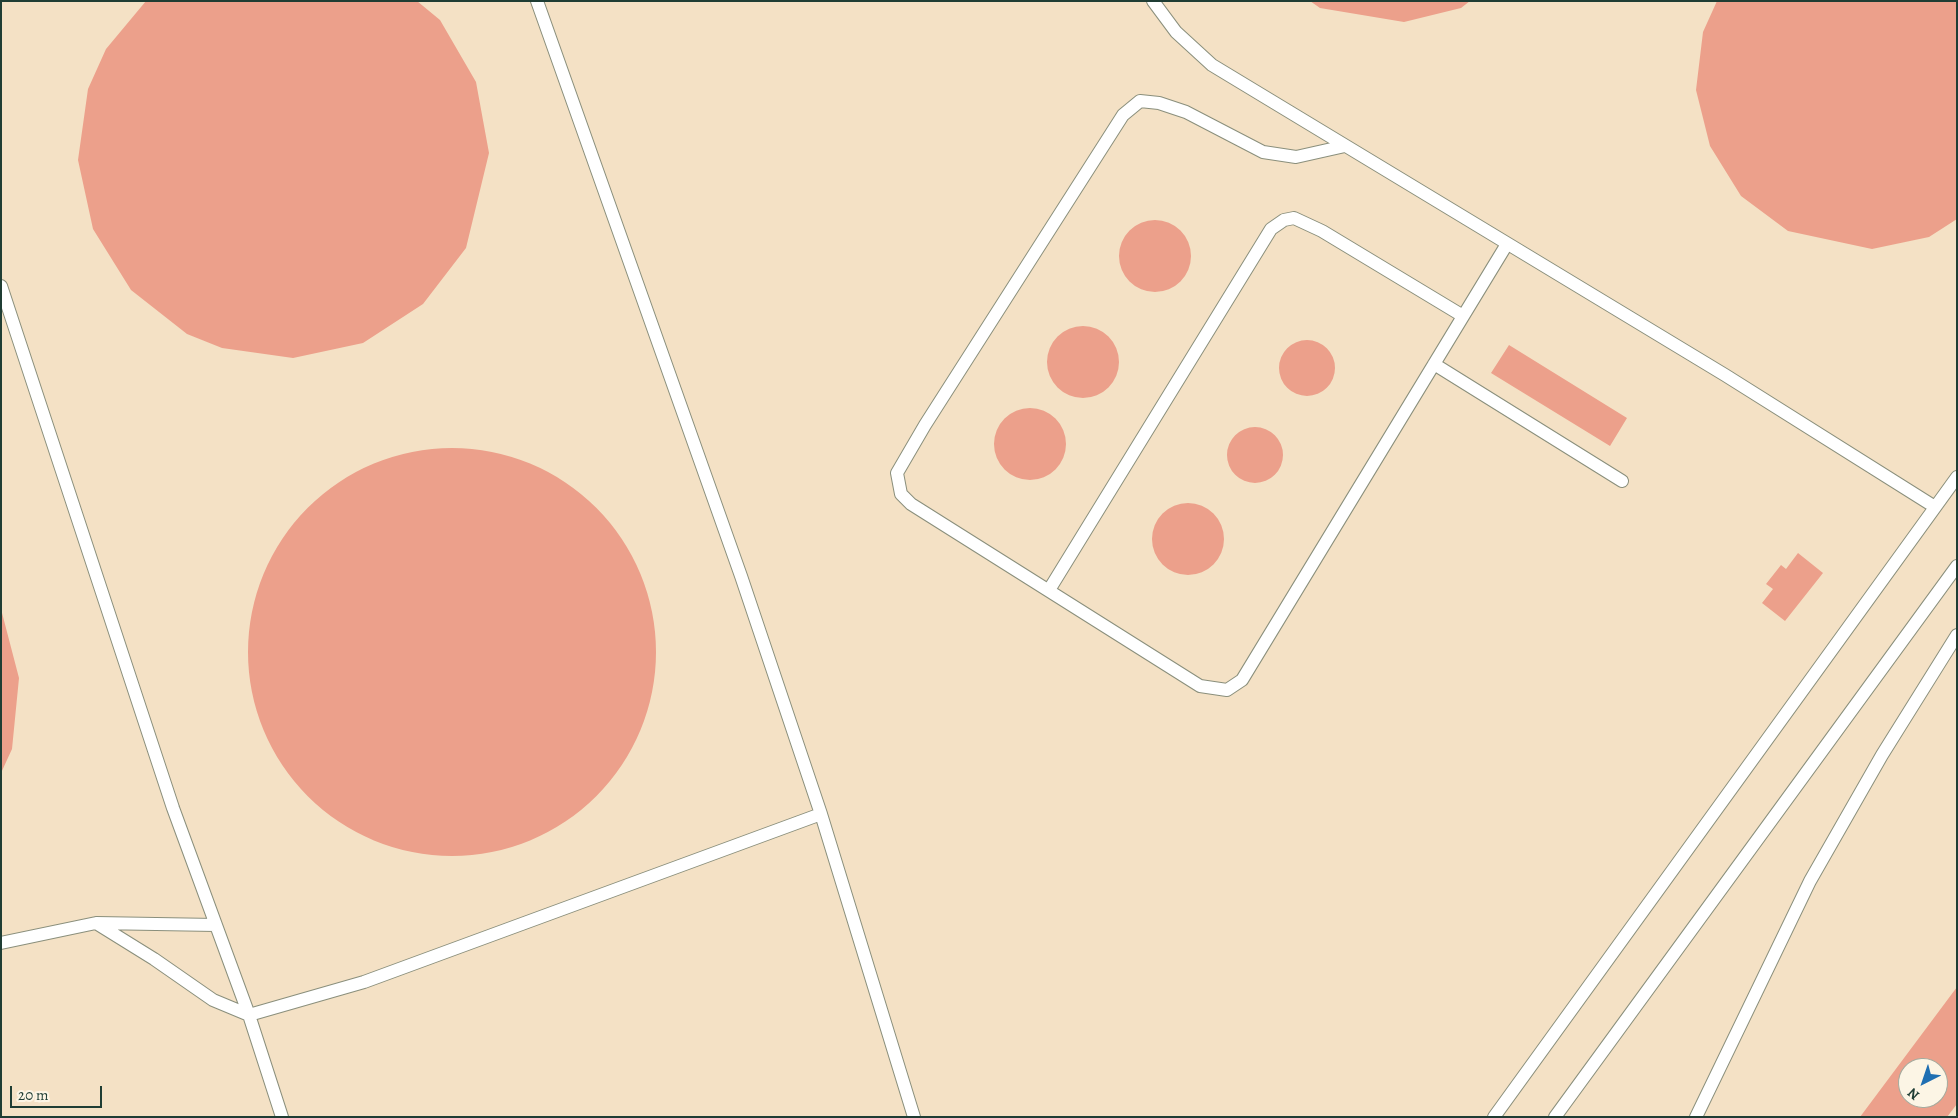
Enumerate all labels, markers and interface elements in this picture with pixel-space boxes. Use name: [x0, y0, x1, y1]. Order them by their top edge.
north arrow: [1898, 1058, 1948, 1108]
scale bar: [12, 1076, 105, 1108]
text: N: [1903, 1083, 1924, 1104]
text: 20 m: [18, 1085, 49, 1105]

